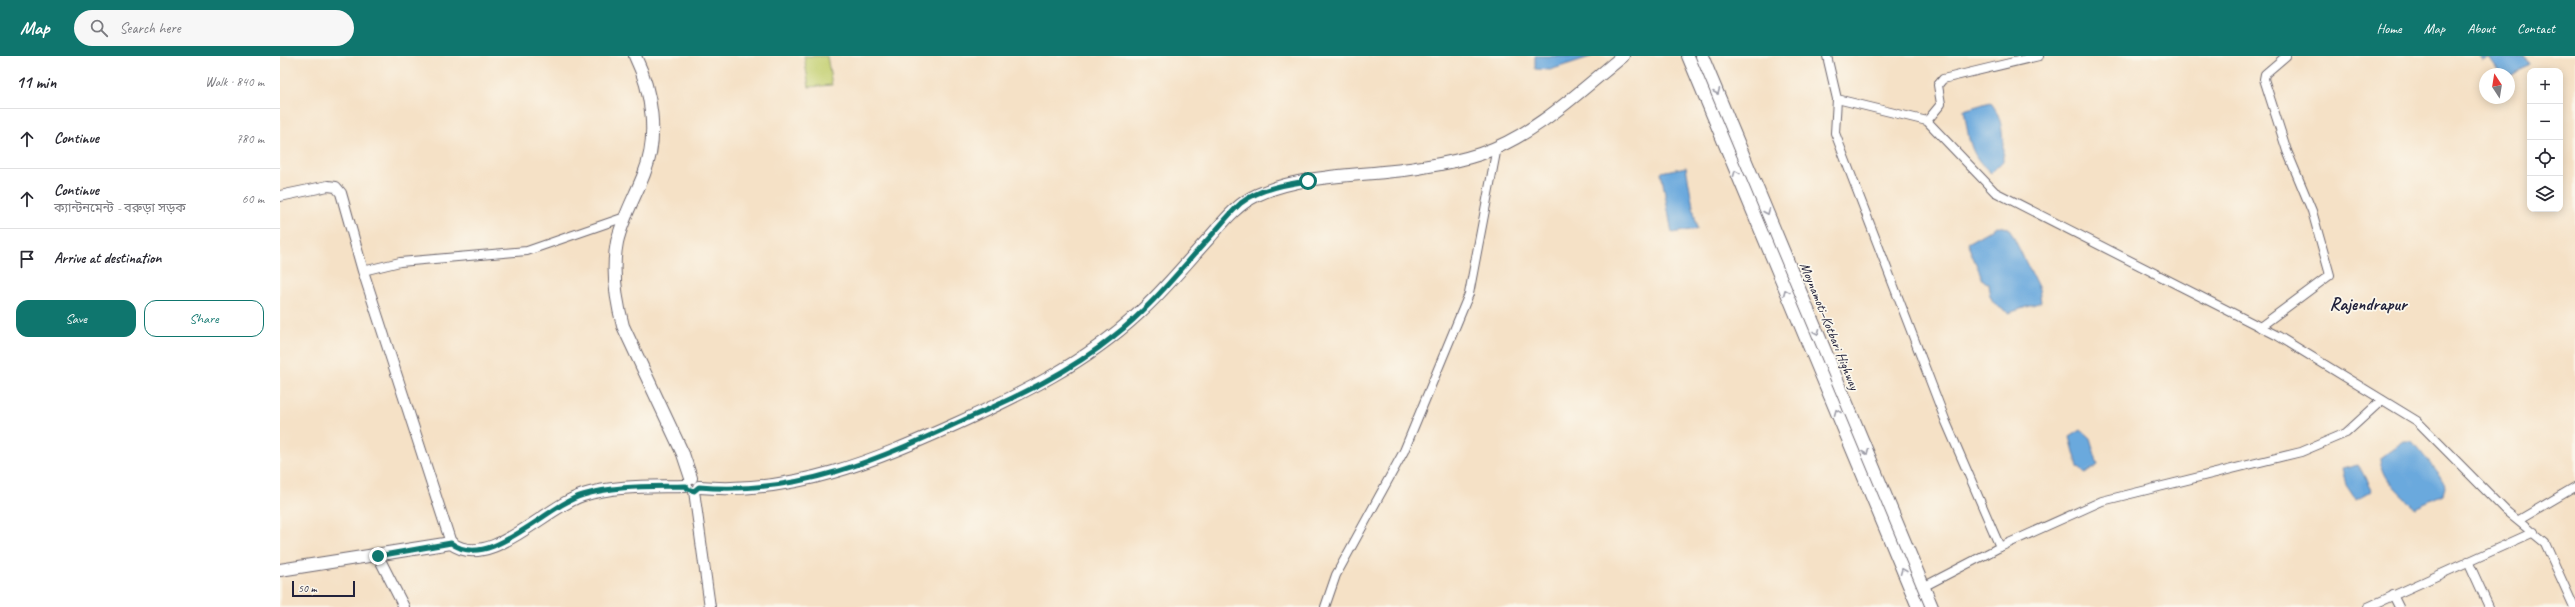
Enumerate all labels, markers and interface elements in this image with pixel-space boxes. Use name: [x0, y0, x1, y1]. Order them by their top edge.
search box: [74, 10, 354, 46]
text: Map: [20, 16, 50, 40]
icon: search: [88, 17, 110, 39]
text: Search here: [120, 19, 181, 38]
text: Home: [2376, 20, 2402, 37]
text: Map: [2424, 20, 2445, 37]
text: About: [2467, 20, 2495, 37]
text: Contact: [2517, 20, 2555, 37]
north arrow: [2479, 68, 2515, 104]
map controls: [2527, 68, 2563, 212]
button: +: [2527, 68, 2563, 104]
text: 11 min: [16, 72, 56, 93]
text: Walk · 840 m: [205, 74, 264, 90]
one-way arrow: [1712, 88, 1720, 95]
button: −: [2527, 104, 2563, 140]
icon: ahead: [16, 128, 38, 150]
text: Continue: [54, 129, 99, 148]
text: 780 m: [236, 131, 264, 147]
button: locate: [2527, 140, 2563, 176]
one-way arrow: [1733, 169, 1741, 177]
route start: [1299, 172, 1317, 190]
button: layers: [2527, 176, 2563, 212]
text: Continue: [54, 181, 99, 200]
icon: ahead: [16, 188, 38, 210]
text: 60 m: [242, 191, 264, 207]
text: ক্যান্টনমেন্ট - বরুড়া সড়ক: [54, 200, 186, 216]
one-way arrow: [1762, 208, 1770, 215]
icon: arrive: [16, 248, 38, 270]
text: Arrive at destination: [54, 249, 161, 268]
street label: Moynamoti–Kotbari Highway: [1796, 260, 1863, 394]
one-way arrow: [1783, 289, 1791, 296]
district label: Rajendrapur: [2330, 293, 2409, 315]
button: Save: [16, 300, 136, 337]
button: Share: [144, 300, 264, 337]
one-way arrow: [1812, 329, 1820, 336]
one-way arrow: [1834, 409, 1842, 416]
one-way arrow: [1862, 449, 1870, 456]
route end: [369, 547, 387, 565]
one-way arrow: [1900, 568, 1908, 576]
scale bar: [292, 579, 355, 598]
text: 50 m: [298, 581, 317, 595]

